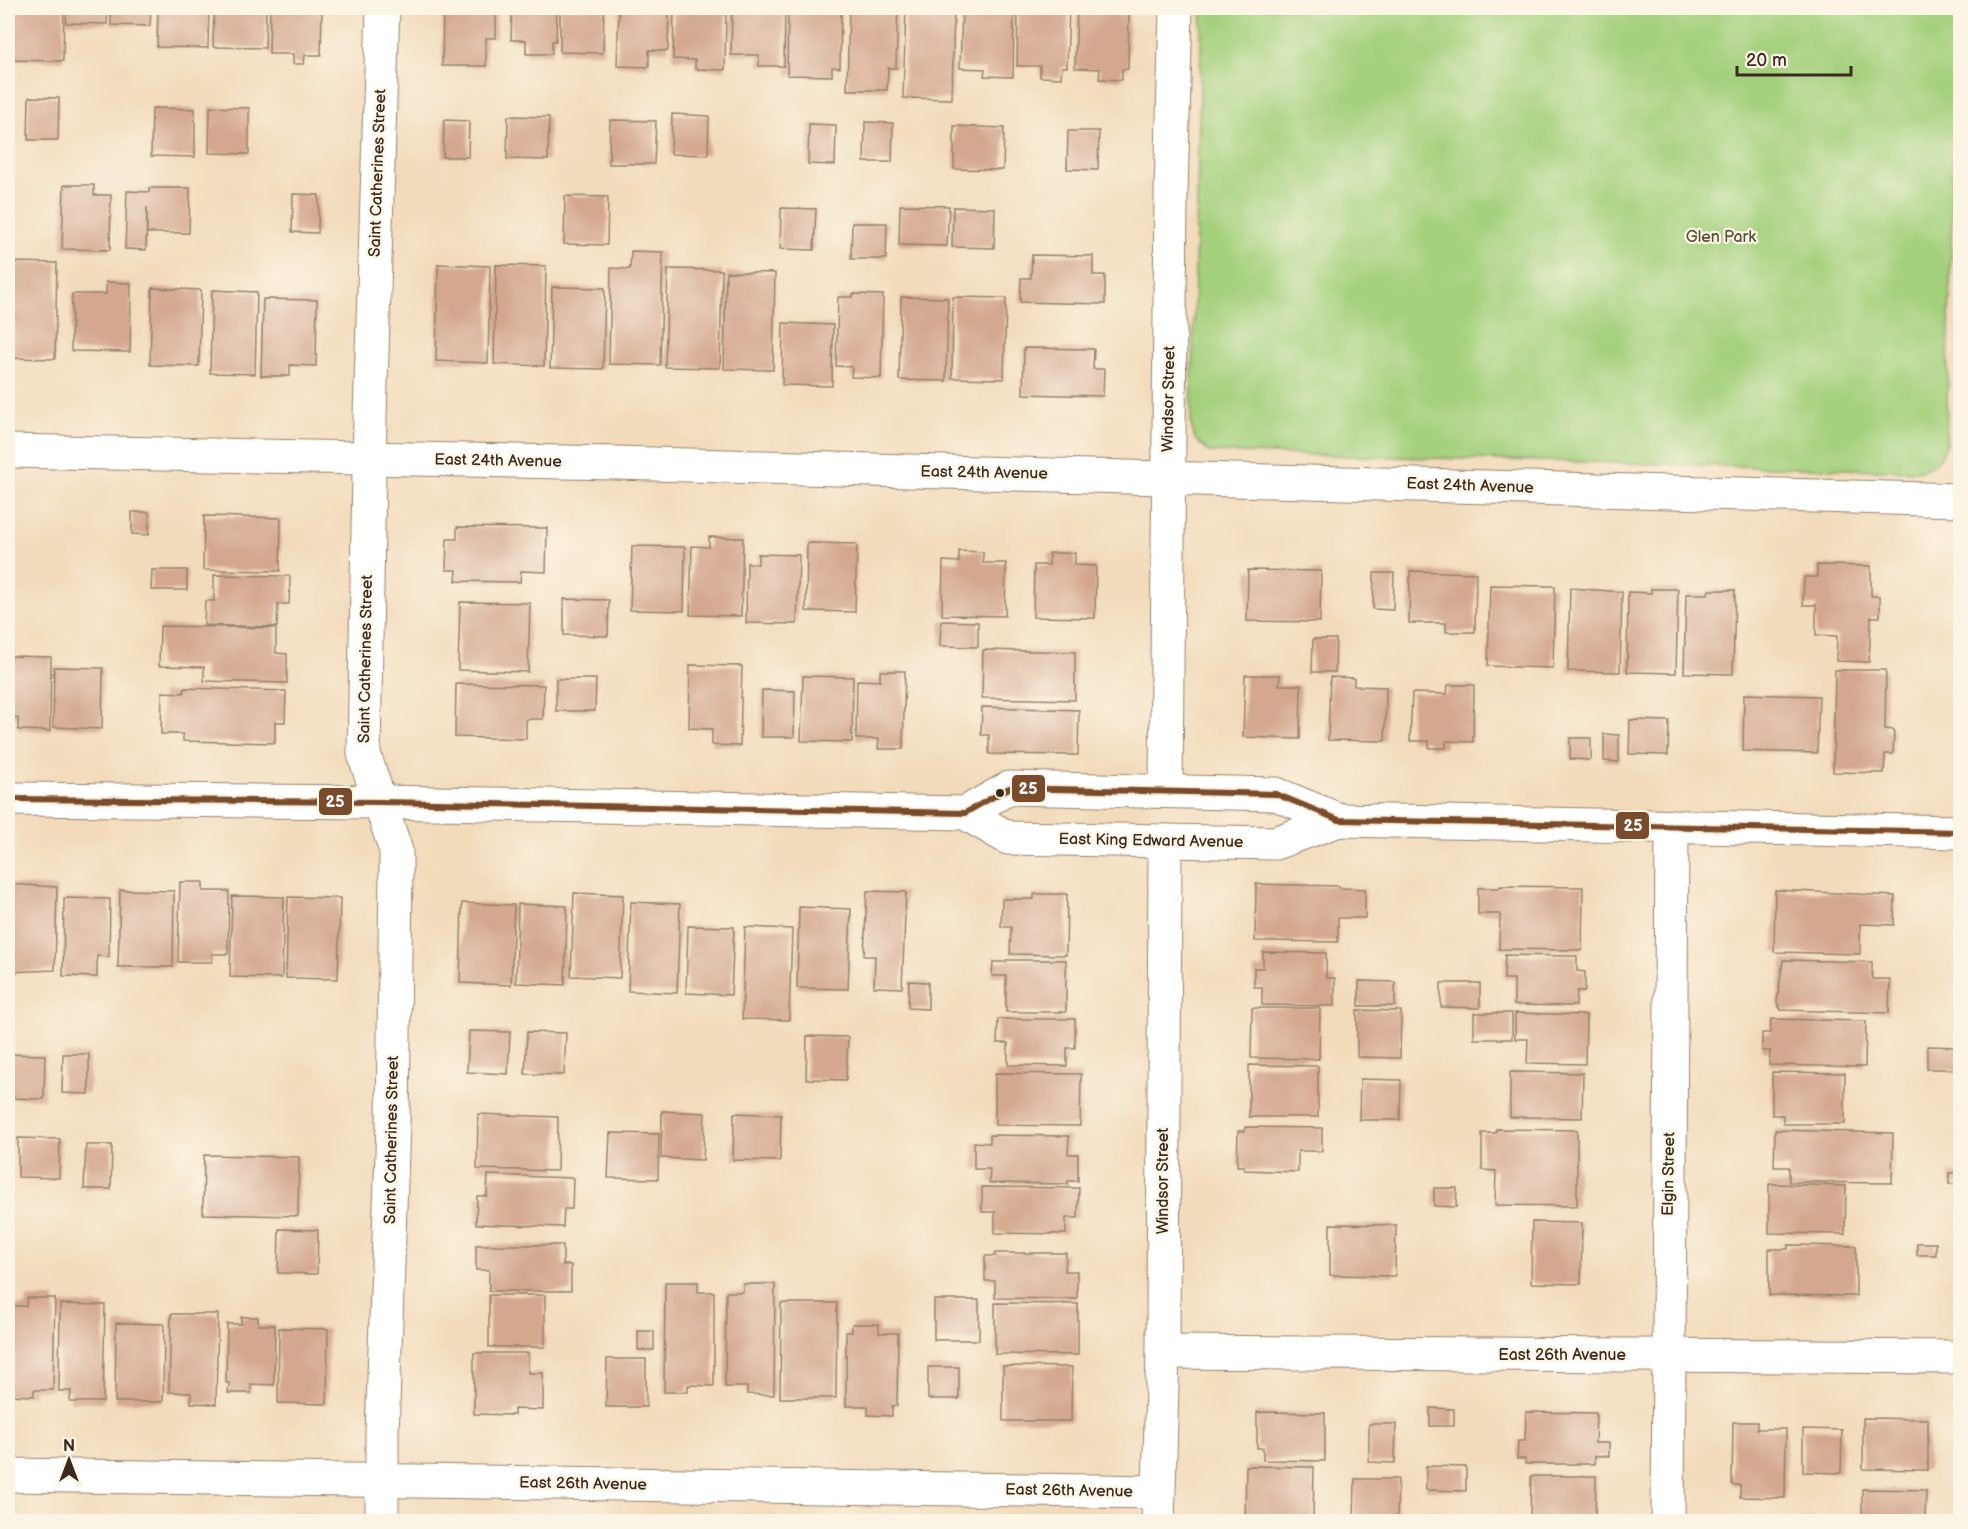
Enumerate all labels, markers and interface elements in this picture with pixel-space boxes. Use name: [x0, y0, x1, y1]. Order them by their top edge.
scale bar: [1737, 39, 1851, 77]
text: 20 m: [1746, 50, 1787, 71]
street label: Saint Catherines Street: [366, 88, 390, 257]
park label: Glen Park: [1686, 228, 1756, 247]
street label: Windsor Street: [1159, 346, 1179, 452]
street label: East 24th Avenue: [434, 450, 562, 472]
street label: East 24th Avenue: [920, 462, 1048, 484]
street label: East 24th Avenue: [1406, 474, 1535, 498]
street label: Saint Catherines Street: [355, 575, 377, 743]
line badge: 25: [1011, 774, 1046, 803]
text: 25: [1019, 780, 1037, 799]
line badge: 25: [318, 787, 353, 816]
unlabelled marker: [994, 787, 1006, 799]
text: 25: [326, 793, 344, 812]
line badge: 25: [1615, 811, 1650, 840]
text: 25: [1624, 817, 1642, 836]
street label: East King Edward Avenue: [1058, 830, 1244, 852]
street label: Saint Catherines Street: [381, 1056, 403, 1224]
street label: Windsor Street: [1154, 1128, 1173, 1234]
street label: Elgin Street: [1659, 1132, 1679, 1216]
street label: East 26th Avenue: [1498, 1346, 1626, 1365]
north arrow: [39, 1430, 99, 1490]
text: N: [63, 1437, 75, 1456]
street label: East 26th Avenue: [519, 1473, 648, 1495]
street label: East 26th Avenue: [1005, 1480, 1134, 1502]

